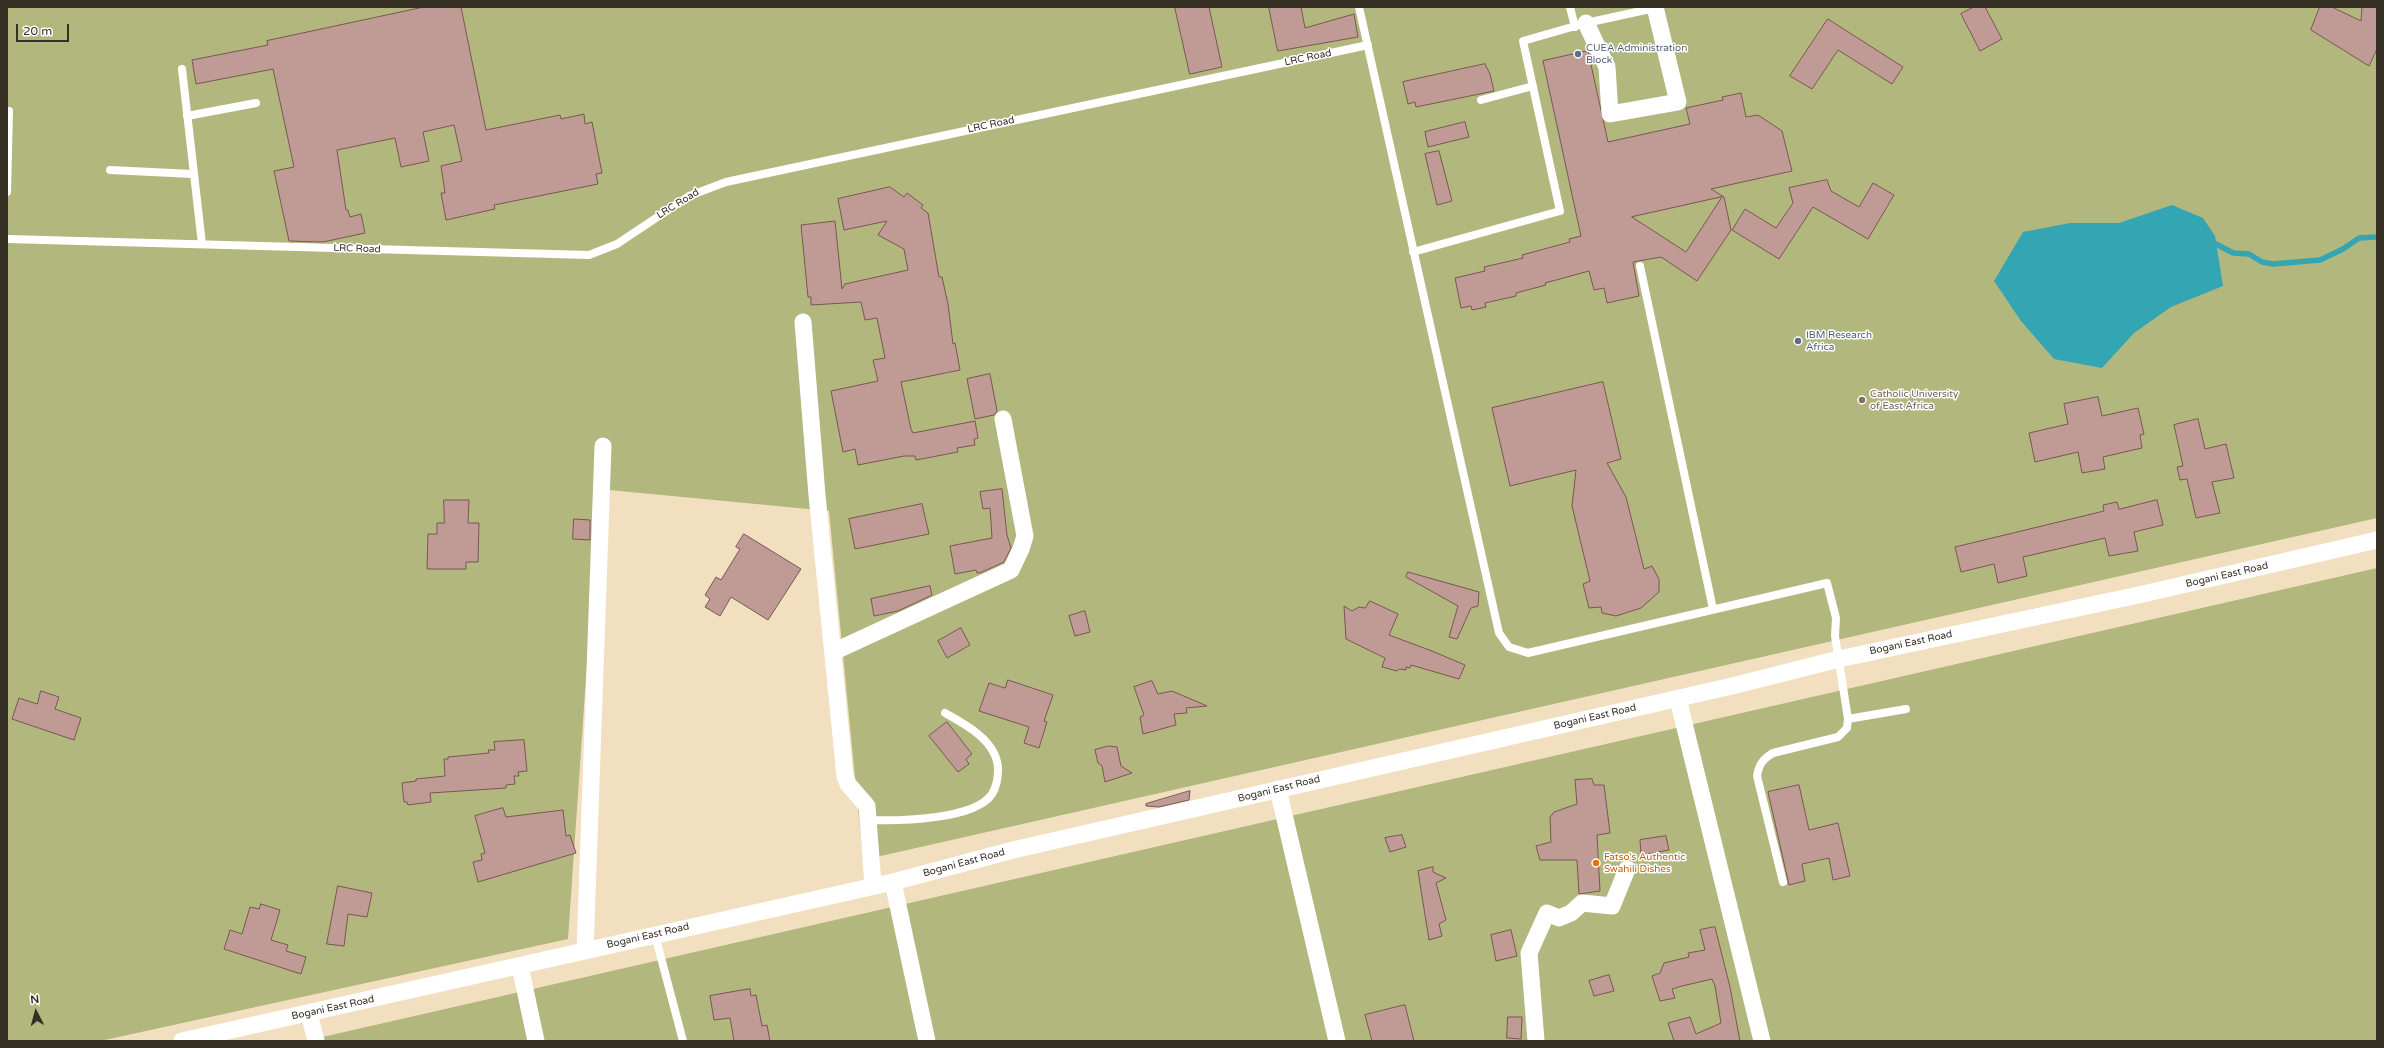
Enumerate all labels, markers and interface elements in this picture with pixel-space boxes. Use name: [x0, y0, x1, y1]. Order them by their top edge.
scale bar: [18, 16, 71, 42]
text: 20 m: [23, 24, 52, 38]
place label: CUEA Administration Block: [1586, 42, 1687, 66]
street label: LRC Road: [1283, 47, 1333, 69]
marker: CUEA Administration Block: [1573, 49, 1583, 59]
street label: LRC Road: [966, 114, 1016, 136]
street label: LRC Road: [655, 186, 701, 222]
street label: LRC Road: [333, 242, 381, 256]
place label: IBM Research Africa: [1806, 329, 1872, 352]
marker: IBM Research Africa: [1793, 336, 1803, 346]
place label: Catholic University of East Africa: [1870, 388, 1958, 412]
marker: Catholic University of East Africa: [1857, 395, 1867, 405]
street label: Bogani East Road: [2185, 560, 2269, 590]
street label: Bogani East Road: [1869, 628, 1953, 658]
street label: Bogani East Road: [1553, 702, 1637, 732]
street label: Bogani East Road: [1237, 773, 1321, 805]
street label: Bogani East Road: [922, 846, 1006, 880]
place label: Fatso's Authentic Swahili Dishes: [1604, 851, 1686, 874]
marker: Fatso's Authentic Swahili Dishes: [1591, 858, 1601, 868]
street label: Bogani East Road: [606, 921, 690, 951]
north arrow: [16, 992, 56, 1032]
text: N: [30, 993, 40, 1006]
street label: Bogani East Road: [291, 993, 375, 1023]

